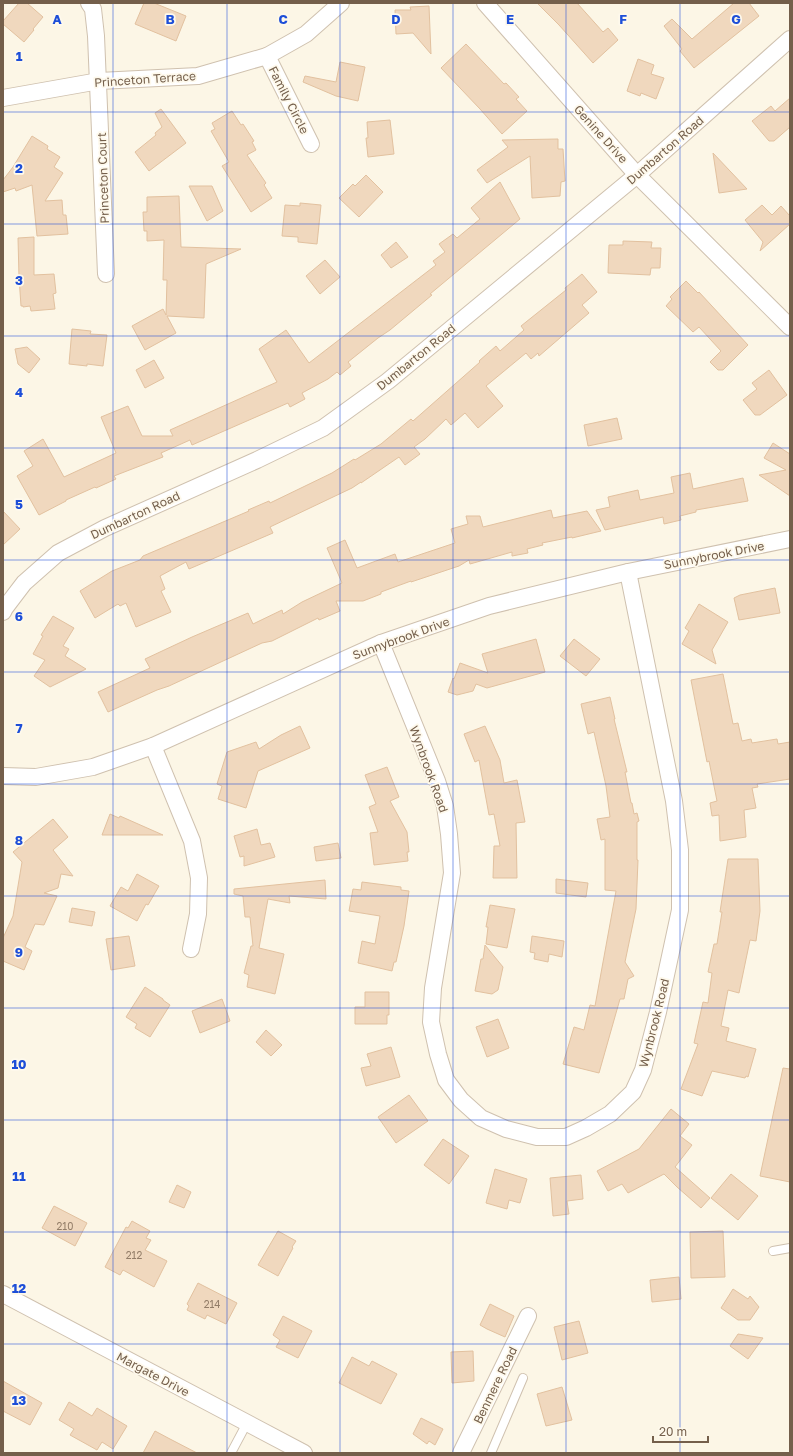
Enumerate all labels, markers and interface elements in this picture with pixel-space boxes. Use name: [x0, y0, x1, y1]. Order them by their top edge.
text: A: [52, 11, 62, 27]
text: B: [165, 11, 175, 27]
text: C: [278, 11, 288, 27]
text: D: [391, 11, 401, 27]
text: E: [506, 11, 514, 27]
text: F: [619, 11, 627, 27]
text: G: [731, 11, 741, 27]
text: 1: [16, 48, 23, 64]
street label: Family Circle: [266, 64, 312, 136]
street label: Princeton Terrace: [94, 68, 196, 90]
street label: Genine Drive: [571, 102, 631, 166]
street label: Dumbarton Road: [623, 112, 707, 188]
street label: Princeton Court: [94, 132, 112, 224]
text: 2: [15, 160, 23, 176]
text: 3: [15, 272, 23, 288]
street label: Dumbarton Road: [374, 321, 458, 393]
text: 4: [15, 384, 23, 400]
street label: Dumbarton Road: [88, 488, 182, 542]
text: 5: [15, 496, 23, 512]
street label: Sunnybrook Drive: [662, 538, 766, 572]
text: 6: [15, 608, 23, 624]
street label: Sunnybrook Drive: [350, 613, 452, 662]
text: 7: [15, 720, 23, 736]
street label: Wynbrook Road: [406, 724, 452, 814]
text: 8: [15, 832, 23, 848]
text: 9: [15, 944, 23, 960]
street label: Wynbrook Road: [636, 977, 672, 1069]
text: 10: [11, 1056, 27, 1072]
text: 11: [12, 1168, 26, 1184]
house number: 210: [57, 1220, 73, 1232]
house number: 212: [126, 1249, 142, 1261]
text: 12: [12, 1280, 26, 1296]
house number: 214: [204, 1298, 220, 1310]
street label: Benmere Road: [470, 1344, 520, 1426]
street label: Margate Drive: [114, 1349, 192, 1399]
text: 13: [12, 1392, 26, 1408]
scale bar: [653, 1418, 708, 1444]
text: 20 m: [659, 1424, 687, 1439]

